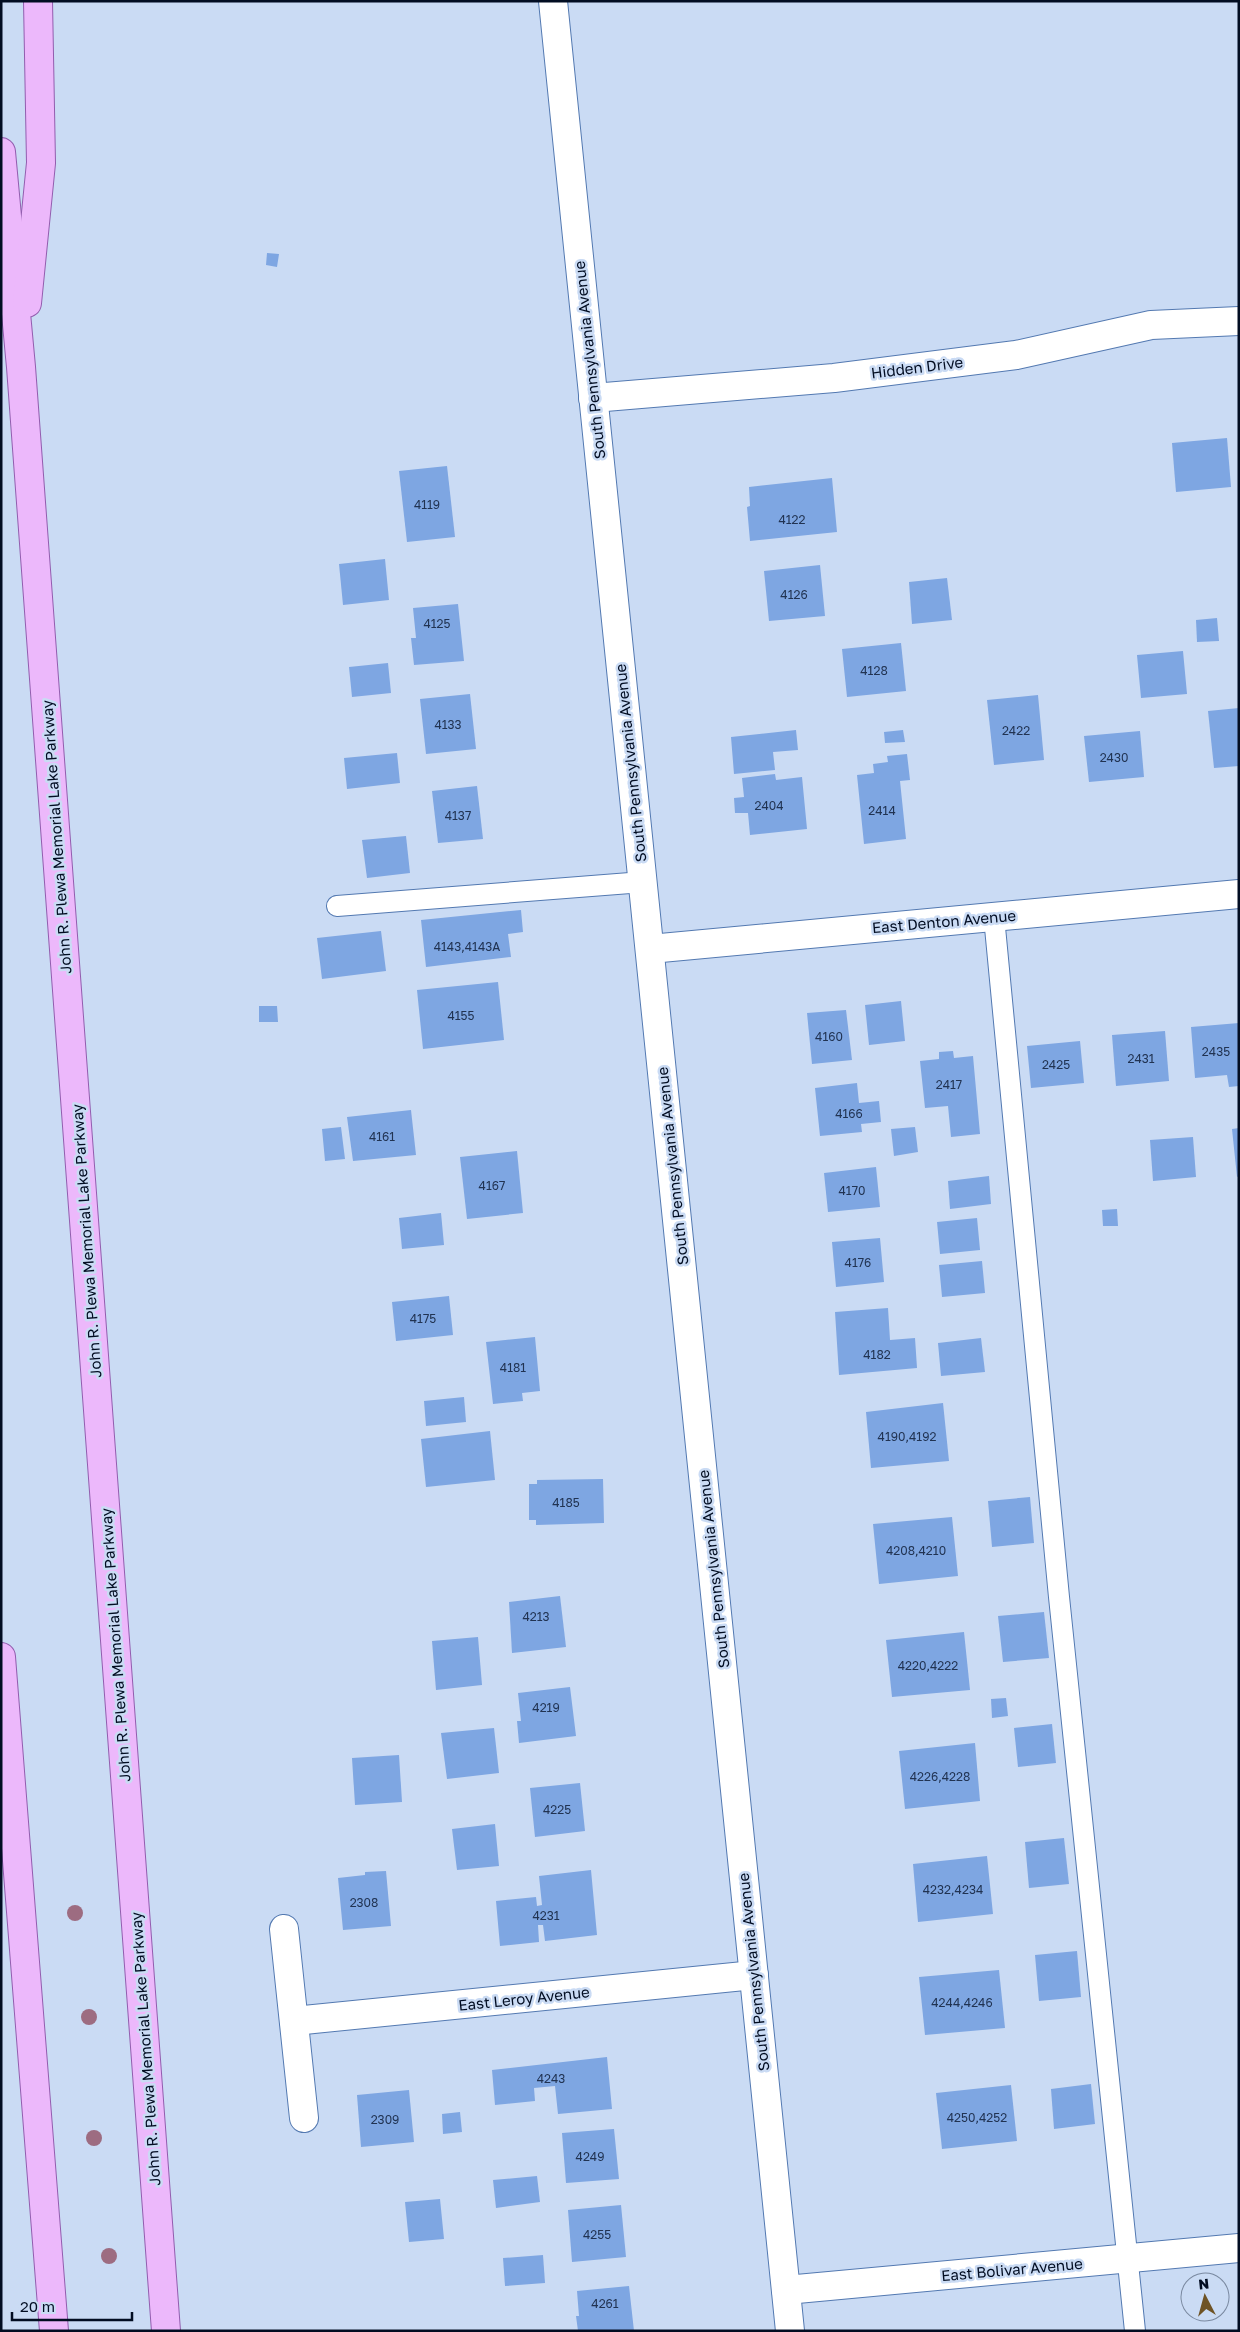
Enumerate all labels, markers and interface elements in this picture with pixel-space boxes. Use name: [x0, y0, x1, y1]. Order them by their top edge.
street label: South Pennsylvania Avenue: [570, 260, 608, 460]
street label: Hidden Drive: [870, 352, 964, 382]
house number: 4119: [414, 497, 440, 512]
house number: 4122: [778, 512, 806, 527]
house number: 4126: [780, 587, 808, 602]
house number: 4125: [423, 616, 451, 631]
street label: South Pennsylvania Avenue: [611, 663, 649, 863]
house number: 4128: [860, 663, 888, 678]
street label: John R. Plewa Memorial Lake Parkway: [37, 699, 75, 975]
house number: 4133: [434, 717, 462, 732]
house number: 2422: [1002, 723, 1030, 738]
house number: 2430: [1100, 750, 1128, 765]
house number: 2404: [754, 798, 784, 813]
house number: 2414: [868, 803, 896, 818]
house number: 4137: [445, 808, 471, 823]
street label: East Denton Avenue: [871, 906, 1017, 936]
house number: 4143,4143A: [434, 939, 500, 954]
house number: 4155: [447, 1008, 475, 1023]
house number: 4160: [815, 1029, 843, 1044]
house number: 2435: [1202, 1044, 1230, 1059]
house number: 2431: [1127, 1051, 1155, 1066]
house number: 2425: [1042, 1057, 1070, 1072]
street label: South Pennsylvania Avenue: [653, 1066, 691, 1266]
house number: 2417: [936, 1077, 962, 1092]
street label: John R. Plewa Memorial Lake Parkway: [67, 1103, 105, 1379]
house number: 4166: [835, 1106, 863, 1121]
house number: 4161: [369, 1129, 395, 1144]
house number: 4167: [479, 1178, 505, 1193]
house number: 4170: [839, 1183, 865, 1198]
house number: 4176: [845, 1255, 871, 1270]
house number: 4175: [410, 1311, 436, 1326]
house number: 4182: [863, 1347, 891, 1362]
house number: 4181: [500, 1360, 526, 1375]
house number: 4190,4192: [878, 1429, 936, 1444]
street label: South Pennsylvania Avenue: [694, 1469, 732, 1669]
house number: 4185: [552, 1495, 580, 1510]
street label: John R. Plewa Memorial Lake Parkway: [96, 1507, 134, 1783]
house number: 4208,4210: [886, 1543, 946, 1558]
house number: 4213: [522, 1609, 550, 1624]
house number: 4220,4222: [898, 1658, 958, 1673]
house number: 4219: [532, 1700, 560, 1715]
house number: 4226,4228: [910, 1769, 970, 1784]
house number: 4225: [543, 1802, 571, 1817]
street label: South Pennsylvania Avenue: [734, 1872, 772, 2072]
house number: 4232,4234: [923, 1882, 983, 1897]
house number: 2308: [350, 1895, 378, 1910]
house number: 4231: [532, 1908, 560, 1923]
street label: John R. Plewa Memorial Lake Parkway: [126, 1911, 164, 2187]
street label: East Leroy Avenue: [458, 1982, 591, 2014]
house number: 4244,4246: [931, 1995, 993, 2010]
house number: 4243: [537, 2071, 565, 2086]
house number: 4250,4252: [947, 2110, 1007, 2125]
house number: 2309: [371, 2112, 399, 2127]
house number: 4249: [576, 2149, 604, 2164]
house number: 4255: [583, 2227, 611, 2242]
street label: East Bolivar Avenue: [940, 2254, 1084, 2284]
north arrow: [1180, 2272, 1230, 2322]
text: N: [1197, 2275, 1210, 2293]
scale bar: [12, 2290, 132, 2322]
house number: 4261: [591, 2296, 619, 2311]
text: 20 m: [20, 2297, 55, 2315]

